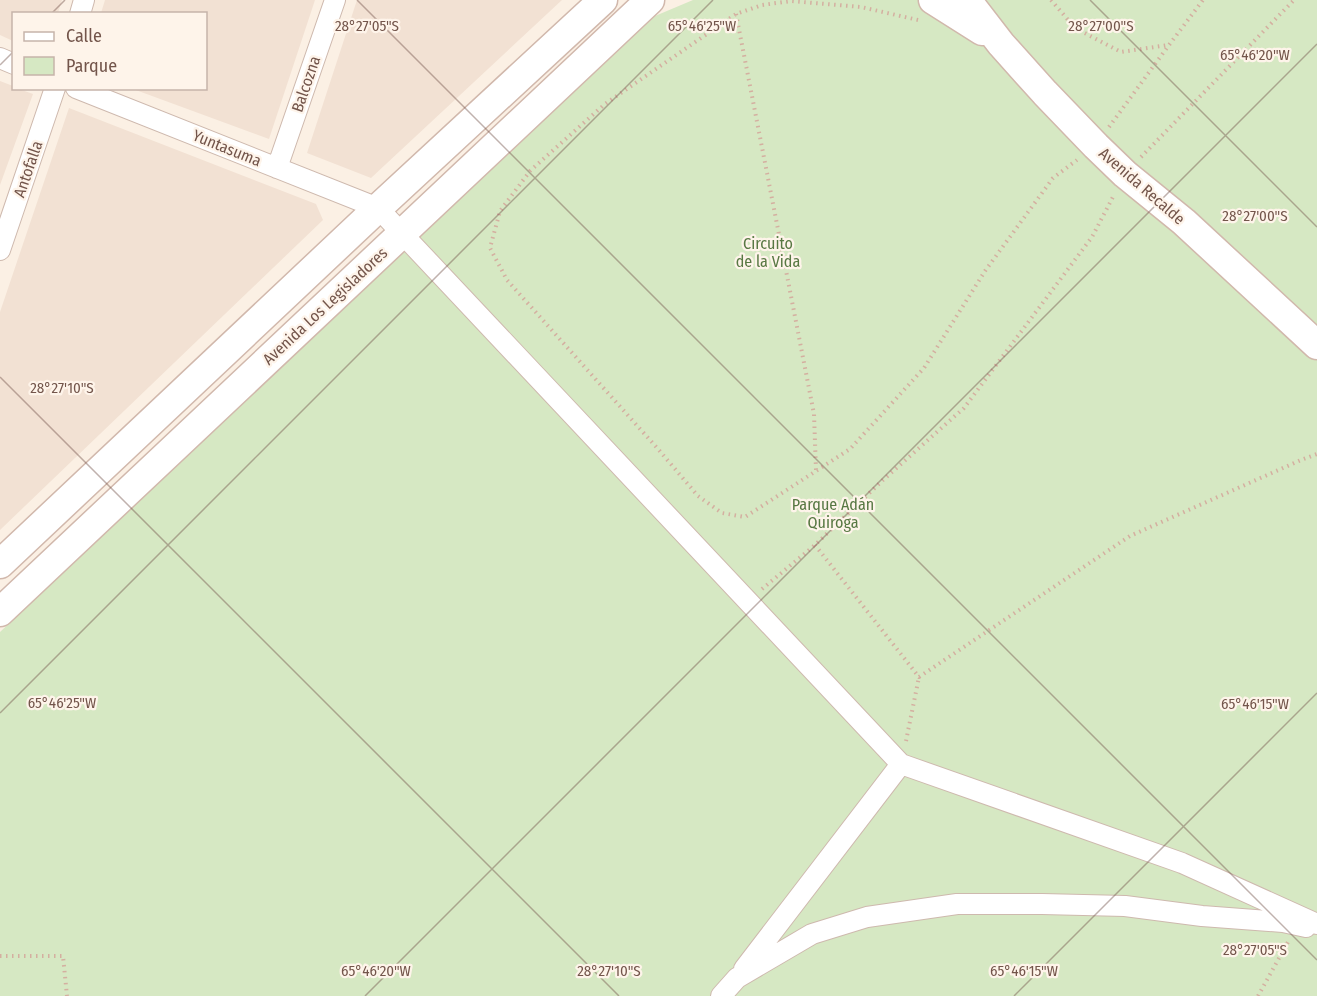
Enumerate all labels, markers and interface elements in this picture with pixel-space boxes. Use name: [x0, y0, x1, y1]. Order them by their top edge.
legend: [12, 12, 207, 90]
text: 28°27'05"S: [335, 17, 399, 35]
text: 65°46'25"W: [668, 17, 736, 35]
text: 28°27'00"S: [1068, 17, 1134, 35]
text: Calle: [66, 25, 102, 47]
text: 65°46'20"W: [1220, 46, 1290, 64]
street label: Balcozna: [288, 53, 324, 115]
text: Parque: [66, 55, 117, 77]
street label: Yuntasuma: [190, 126, 264, 170]
street label: Antofalla: [9, 138, 47, 200]
street label: Avenida Recalde: [1095, 144, 1189, 228]
text: 28°27'00"S: [1222, 207, 1288, 225]
park label: Circuito de la Vida: [736, 234, 800, 271]
street label: Avenida Los Legisladores: [259, 243, 391, 369]
text: 28°27'10"S: [30, 379, 94, 397]
park label: Parque Adán Quiroga: [792, 495, 874, 532]
text: 65°46'25"W: [28, 694, 96, 712]
text: 65°46'15"W: [1221, 695, 1289, 713]
text: 28°27'05"S: [1223, 941, 1287, 959]
text: 65°46'20"W: [341, 962, 411, 980]
text: 28°27'10"S: [577, 962, 641, 980]
text: 65°46'15"W: [990, 962, 1058, 980]

